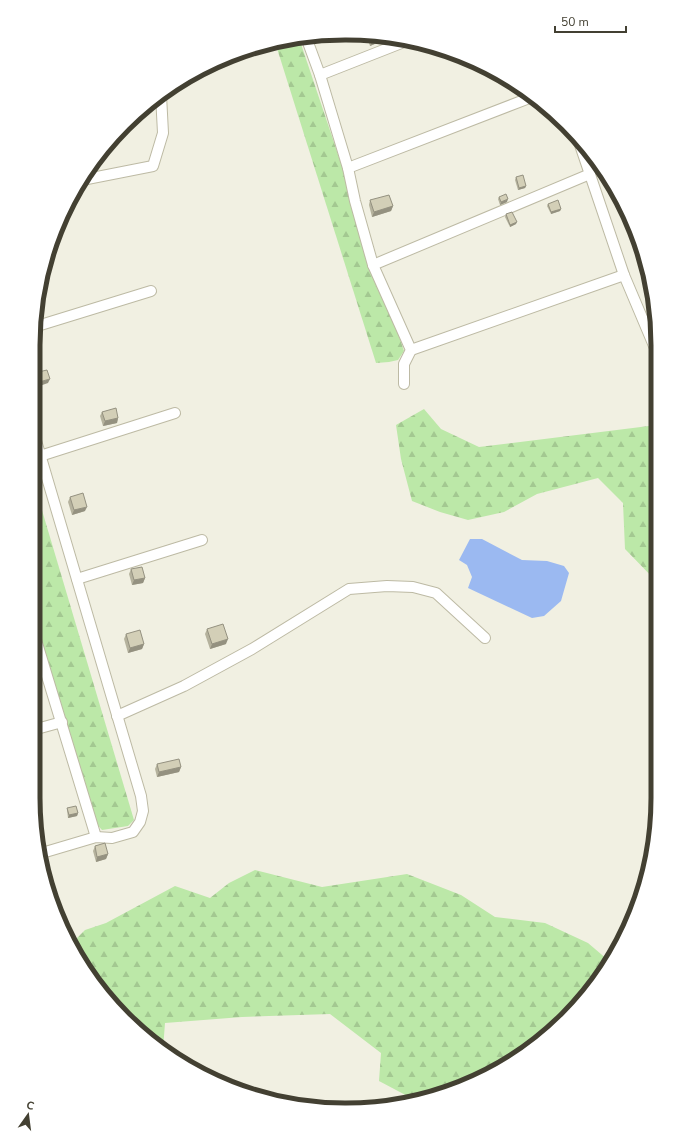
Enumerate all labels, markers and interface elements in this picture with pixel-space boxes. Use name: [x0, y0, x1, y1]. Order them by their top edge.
scale bar: [555, 8, 626, 34]
text: 50 m: [561, 14, 589, 30]
north arrow: [8, 1095, 48, 1135]
text: С: [25, 1098, 36, 1114]

